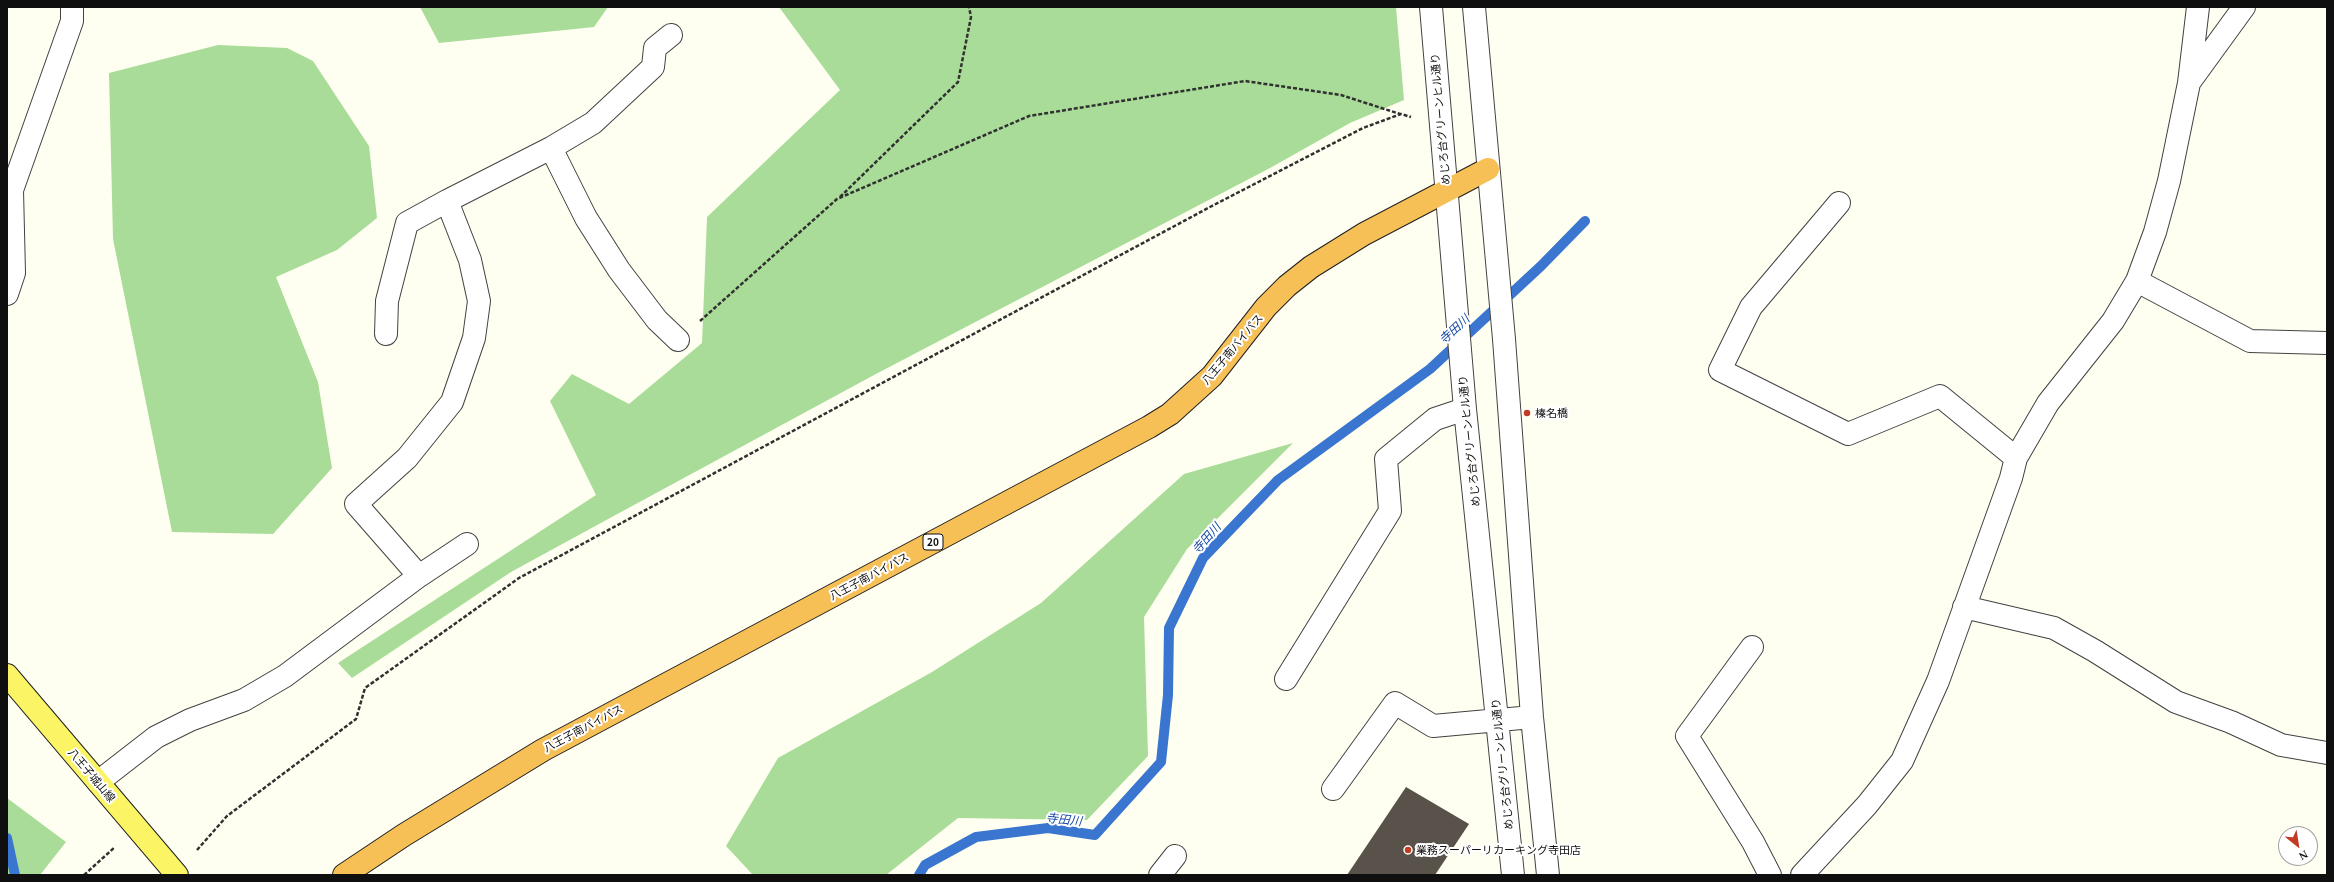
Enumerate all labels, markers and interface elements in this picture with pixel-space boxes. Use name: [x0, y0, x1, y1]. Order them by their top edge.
street label: めじろ台グリーンヒル通り: [1428, 53, 1452, 185]
street label: 八王子南バイパス: [1199, 311, 1265, 387]
water label: 寺田川: [1436, 311, 1472, 347]
street label: めじろ台グリーンヒル通り: [1456, 375, 1482, 507]
place label: 榛名橋: [1535, 406, 1568, 420]
marker: 榛名橋: [1522, 408, 1532, 418]
water label: 寺田川: [1189, 520, 1223, 556]
road number: 20: [923, 534, 943, 550]
street label: 八王子南バイパス: [827, 550, 911, 602]
street label: めじろ台グリーンヒル通り: [1489, 698, 1515, 830]
street label: 八王子南バイパス: [541, 702, 625, 754]
street label: 八王子城山線: [66, 745, 118, 805]
water label: 寺田川: [1045, 810, 1083, 828]
north arrow: [2278, 826, 2318, 866]
place label: 業務スーパーリカーキング寺田店: [1416, 843, 1581, 857]
marker: 業務スーパーリカーキング寺田店: [1403, 845, 1413, 855]
text: N: [2297, 848, 2310, 863]

